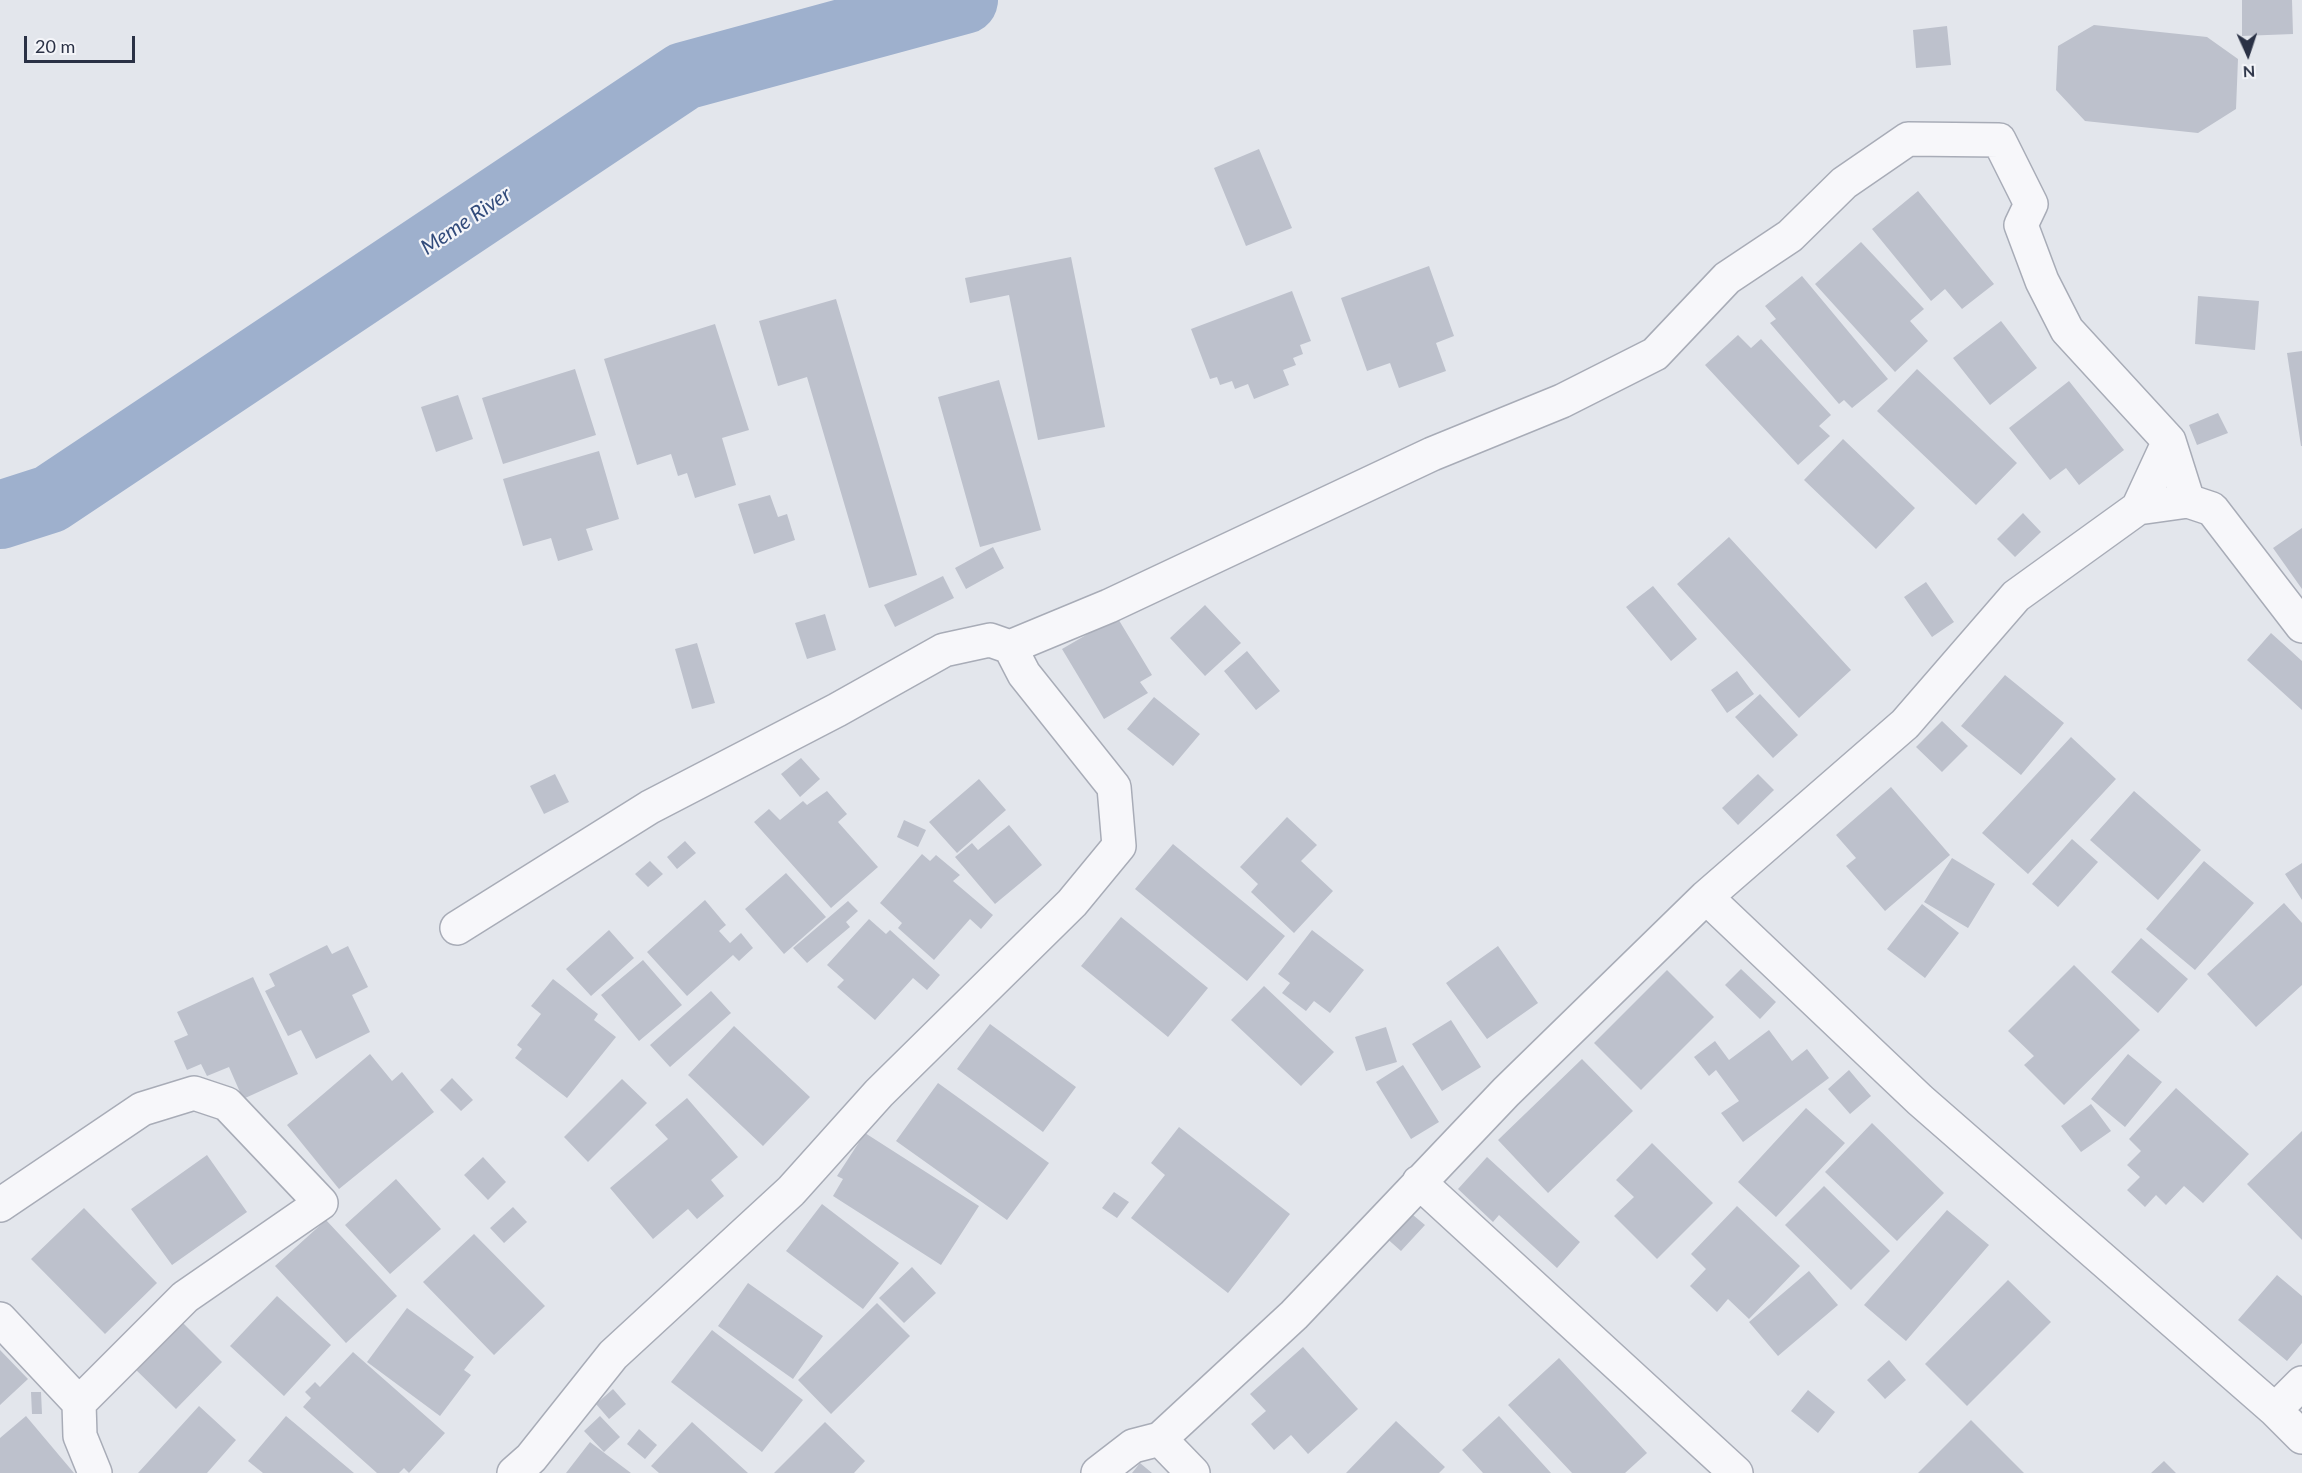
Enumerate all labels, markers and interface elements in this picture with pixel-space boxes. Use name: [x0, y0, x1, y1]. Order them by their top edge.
scale bar: [27, 24, 138, 62]
north arrow: [2218, 24, 2278, 84]
text: 20 m: [35, 35, 75, 57]
text: N: [2242, 63, 2256, 82]
water label: Meme River: [416, 182, 516, 260]

